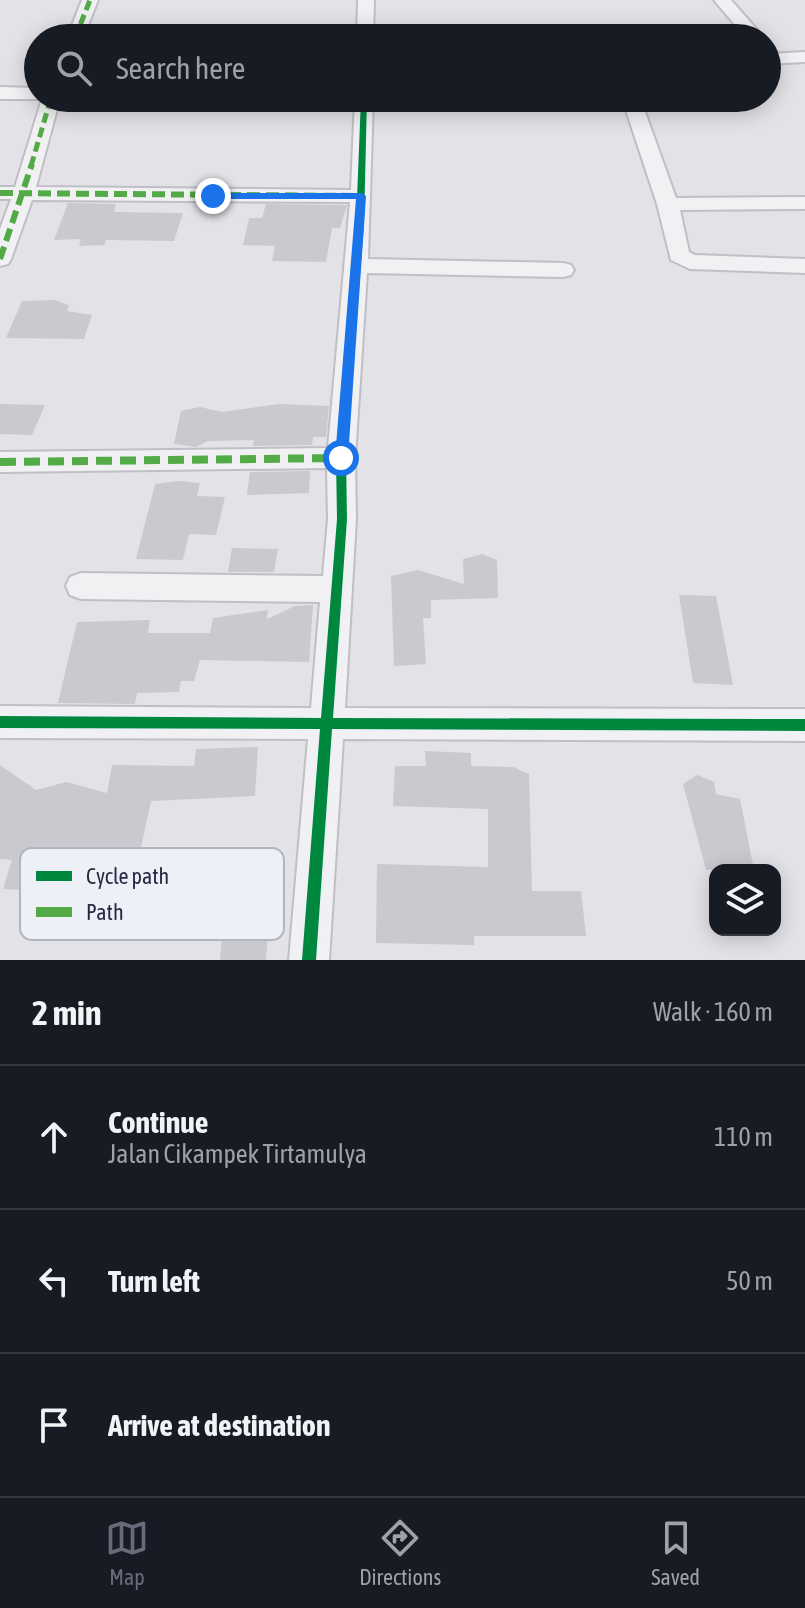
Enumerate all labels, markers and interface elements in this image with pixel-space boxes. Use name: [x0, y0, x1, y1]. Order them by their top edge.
search box: [24, 24, 781, 112]
icon: search: [52, 46, 96, 90]
text: Search here: [116, 51, 245, 85]
route end: [195, 178, 231, 214]
route start: [323, 440, 359, 476]
legend: [20, 848, 284, 940]
text: Cycle path: [86, 863, 169, 889]
map controls: [709, 864, 781, 936]
button: layers: [709, 864, 781, 936]
text: Path: [86, 899, 124, 925]
text: 2 min: [32, 993, 101, 1032]
text: Walk · 160 m: [653, 997, 773, 1027]
text: Continue: [108, 1105, 208, 1139]
icon: ahead: [32, 1115, 76, 1159]
text: 110 m: [714, 1122, 773, 1152]
text: Jalan Cikampek Tirtamulya: [108, 1139, 367, 1169]
icon: left: [32, 1259, 76, 1303]
text: Turn left: [108, 1264, 200, 1298]
text: 50 m: [726, 1266, 773, 1296]
icon: arrive: [32, 1403, 76, 1447]
text: Arrive at destination: [108, 1408, 330, 1442]
tab: Map: [105, 1516, 149, 1590]
tab: Directions: [359, 1516, 441, 1590]
tab: Saved: [651, 1516, 700, 1590]

